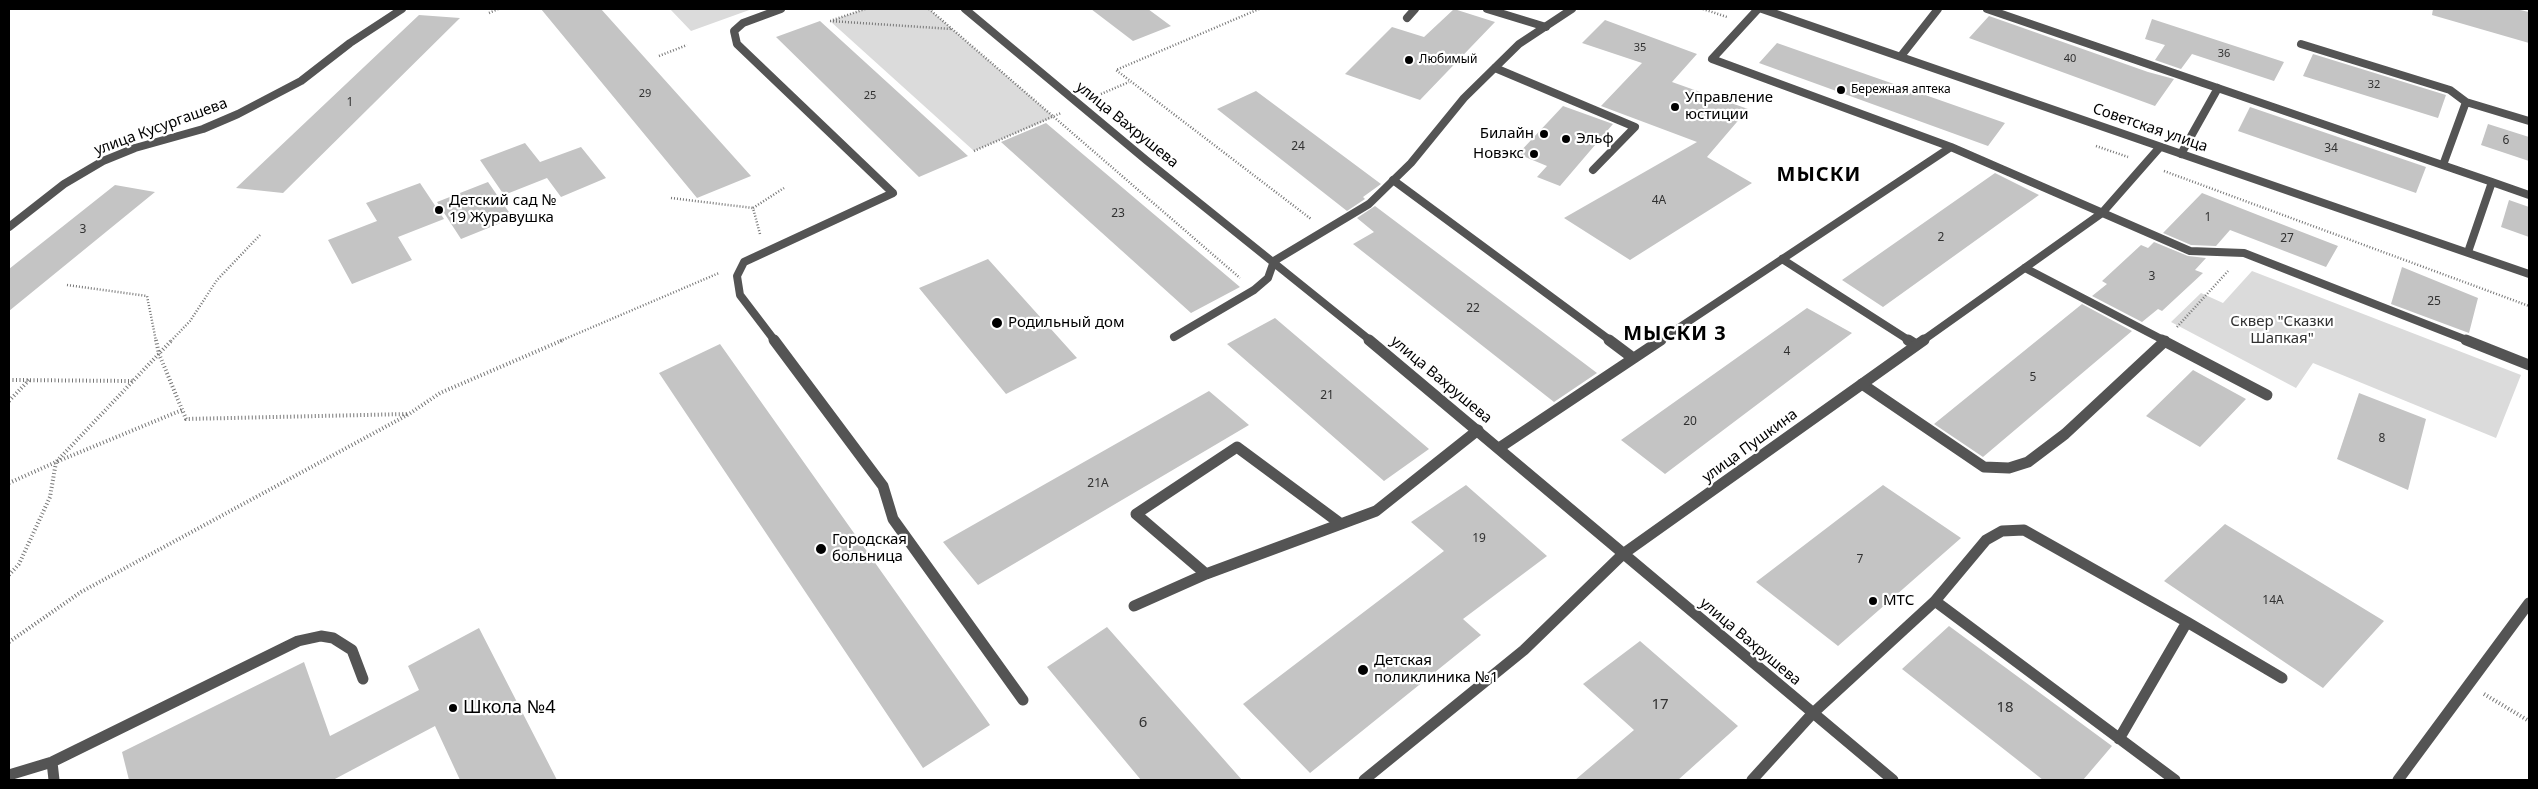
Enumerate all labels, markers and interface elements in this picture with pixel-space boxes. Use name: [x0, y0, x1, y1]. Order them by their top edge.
house number: 35: [1634, 41, 1646, 55]
house number: 36: [2218, 47, 2230, 61]
house number: 40: [2064, 52, 2076, 66]
place label: Любимый: [1419, 53, 1477, 67]
marker: Любимый: [1403, 54, 1415, 66]
street label: улица Вахрушева: [1072, 78, 1182, 172]
house number: 32: [2368, 78, 2380, 92]
place label: Бережная аптека: [1851, 83, 1951, 97]
marker: Бережная аптека: [1835, 84, 1847, 96]
house number: 29: [639, 87, 651, 101]
house number: 25: [864, 89, 876, 103]
place label: Управление юстиции: [1685, 89, 1773, 124]
street label: улица Кусургашева: [92, 95, 230, 159]
house number: 1: [347, 96, 353, 110]
street label: Советская улица: [2090, 100, 2210, 156]
marker: Управление юстиции: [1669, 101, 1681, 113]
place label: Билайн: [1480, 125, 1534, 143]
marker: Билайн: [1538, 128, 1550, 140]
place label: Эльф: [1576, 130, 1614, 148]
marker: Эльф: [1560, 133, 1572, 145]
house number: 6: [2503, 134, 2509, 148]
house number: 24: [1291, 140, 1305, 154]
house number: 34: [2324, 142, 2338, 156]
place label: Новэкс: [1473, 145, 1524, 163]
marker: Новэкс: [1528, 148, 1540, 160]
district label: МЫСКИ: [1776, 163, 1862, 187]
place label: Детский сад № 19 Журавушка: [449, 192, 557, 227]
house number: 4А: [1652, 194, 1666, 208]
marker: Детский сад № 19 Журавушка: [433, 204, 445, 216]
house number: 23: [1111, 207, 1125, 221]
house number: 1: [2205, 211, 2211, 225]
house number: 3: [80, 223, 86, 237]
house number: 2: [1938, 231, 1944, 245]
house number: 27: [2280, 232, 2294, 246]
house number: 3: [2149, 270, 2155, 284]
house number: 25: [2427, 295, 2441, 309]
house number: 22: [1466, 302, 1480, 316]
park label: Сквер "Сказки Шапкая": [2230, 313, 2334, 348]
place label: Родильный дом: [1008, 314, 1124, 332]
marker: Родильный дом: [990, 316, 1004, 330]
district label: МЫСКИ 3: [1622, 322, 1728, 346]
street label: улица Вахрушева: [1387, 332, 1495, 428]
house number: 4: [1784, 345, 1790, 359]
house number: 5: [2030, 371, 2036, 385]
house number: 21: [1320, 389, 1334, 403]
street label: улица Пушкина: [1699, 405, 1801, 487]
house number: 20: [1683, 415, 1697, 429]
house number: 8: [2379, 432, 2385, 446]
house number: 21А: [1087, 477, 1109, 491]
place label: Городская больница: [832, 531, 907, 566]
house number: 19: [1472, 532, 1486, 546]
marker: Городская больница: [814, 542, 828, 556]
house number: 7: [1857, 553, 1863, 567]
place label: МТС: [1883, 592, 1914, 610]
street label: улица Вахрушева: [1696, 594, 1804, 690]
house number: 14А: [2262, 594, 2284, 608]
marker: МТС: [1867, 595, 1879, 607]
place label: Детская поликлиника №1: [1374, 652, 1499, 687]
marker: Детская поликлиника №1: [1356, 663, 1370, 677]
house number: 17: [1651, 696, 1669, 714]
place label: Школа №4: [463, 697, 555, 719]
house number: 18: [1996, 699, 2014, 717]
marker: Школа №4: [447, 702, 459, 714]
house number: 6: [1139, 714, 1147, 732]

